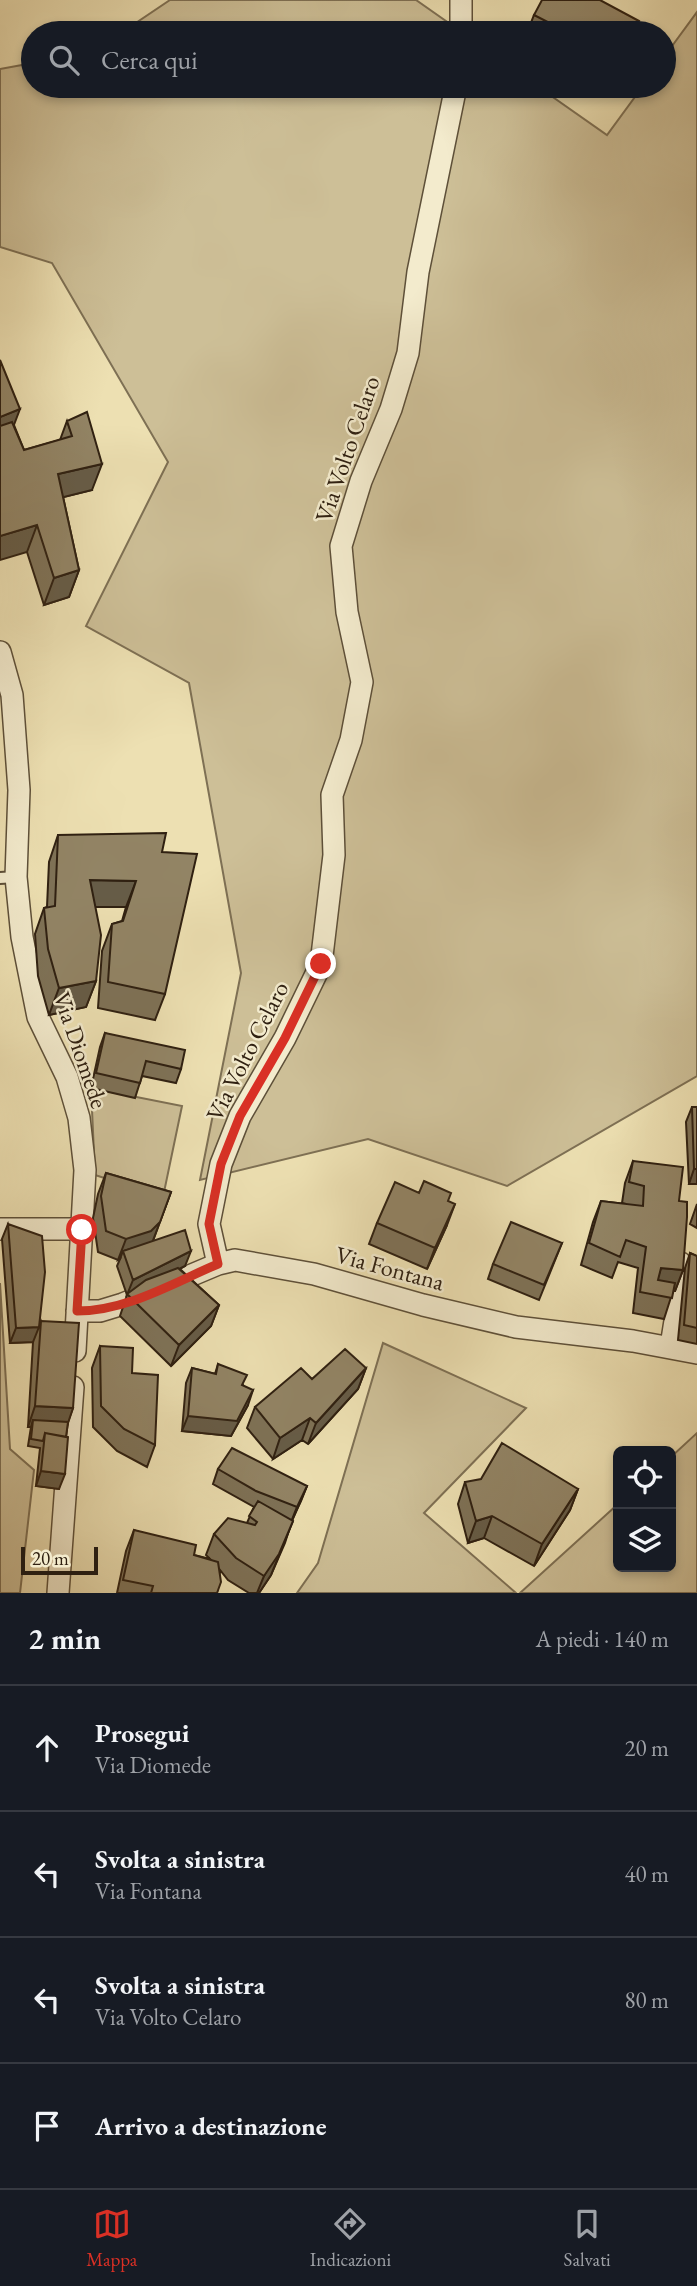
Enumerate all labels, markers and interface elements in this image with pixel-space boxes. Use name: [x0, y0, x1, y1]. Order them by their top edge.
search box: [21, 21, 676, 98]
icon: search: [45, 41, 83, 79]
text: Cerca qui: [101, 43, 198, 77]
street label: Via Volto Celaro: [307, 372, 387, 526]
route end: [305, 948, 336, 979]
street label: Via Volto Celaro: [199, 976, 296, 1126]
street label: Via Diomede: [47, 988, 115, 1112]
route start: [66, 1214, 97, 1245]
street label: Via Fontana: [332, 1239, 448, 1297]
map controls: [613, 1446, 676, 1572]
button: locate: [613, 1446, 676, 1509]
button: layers: [613, 1509, 676, 1572]
scale bar: [21, 1544, 98, 1576]
text: 20 m: [32, 1546, 69, 1571]
text: 2 min: [28, 1619, 101, 1658]
text: A piedi · 140 m: [535, 1624, 669, 1654]
text: Prosegui: [95, 1716, 190, 1750]
icon: ahead: [28, 1729, 66, 1767]
text: 20 m: [624, 1733, 669, 1763]
text: Via Diomede: [95, 1750, 211, 1780]
text: Svolta a sinistra: [95, 1842, 265, 1876]
icon: left: [28, 1855, 66, 1893]
text: 40 m: [624, 1859, 669, 1889]
text: Via Fontana: [95, 1876, 202, 1906]
text: Svolta a sinistra: [95, 1968, 265, 2002]
icon: left: [28, 1981, 66, 2019]
text: 80 m: [624, 1985, 669, 2015]
text: Via Volto Celaro: [95, 2002, 241, 2032]
icon: arrive: [28, 2107, 66, 2145]
text: Arrivo a destinazione: [95, 2109, 327, 2143]
tab: Mappa: [86, 2205, 137, 2272]
tab: Indicazioni: [310, 2205, 391, 2272]
tab: Salvati: [564, 2205, 611, 2272]

